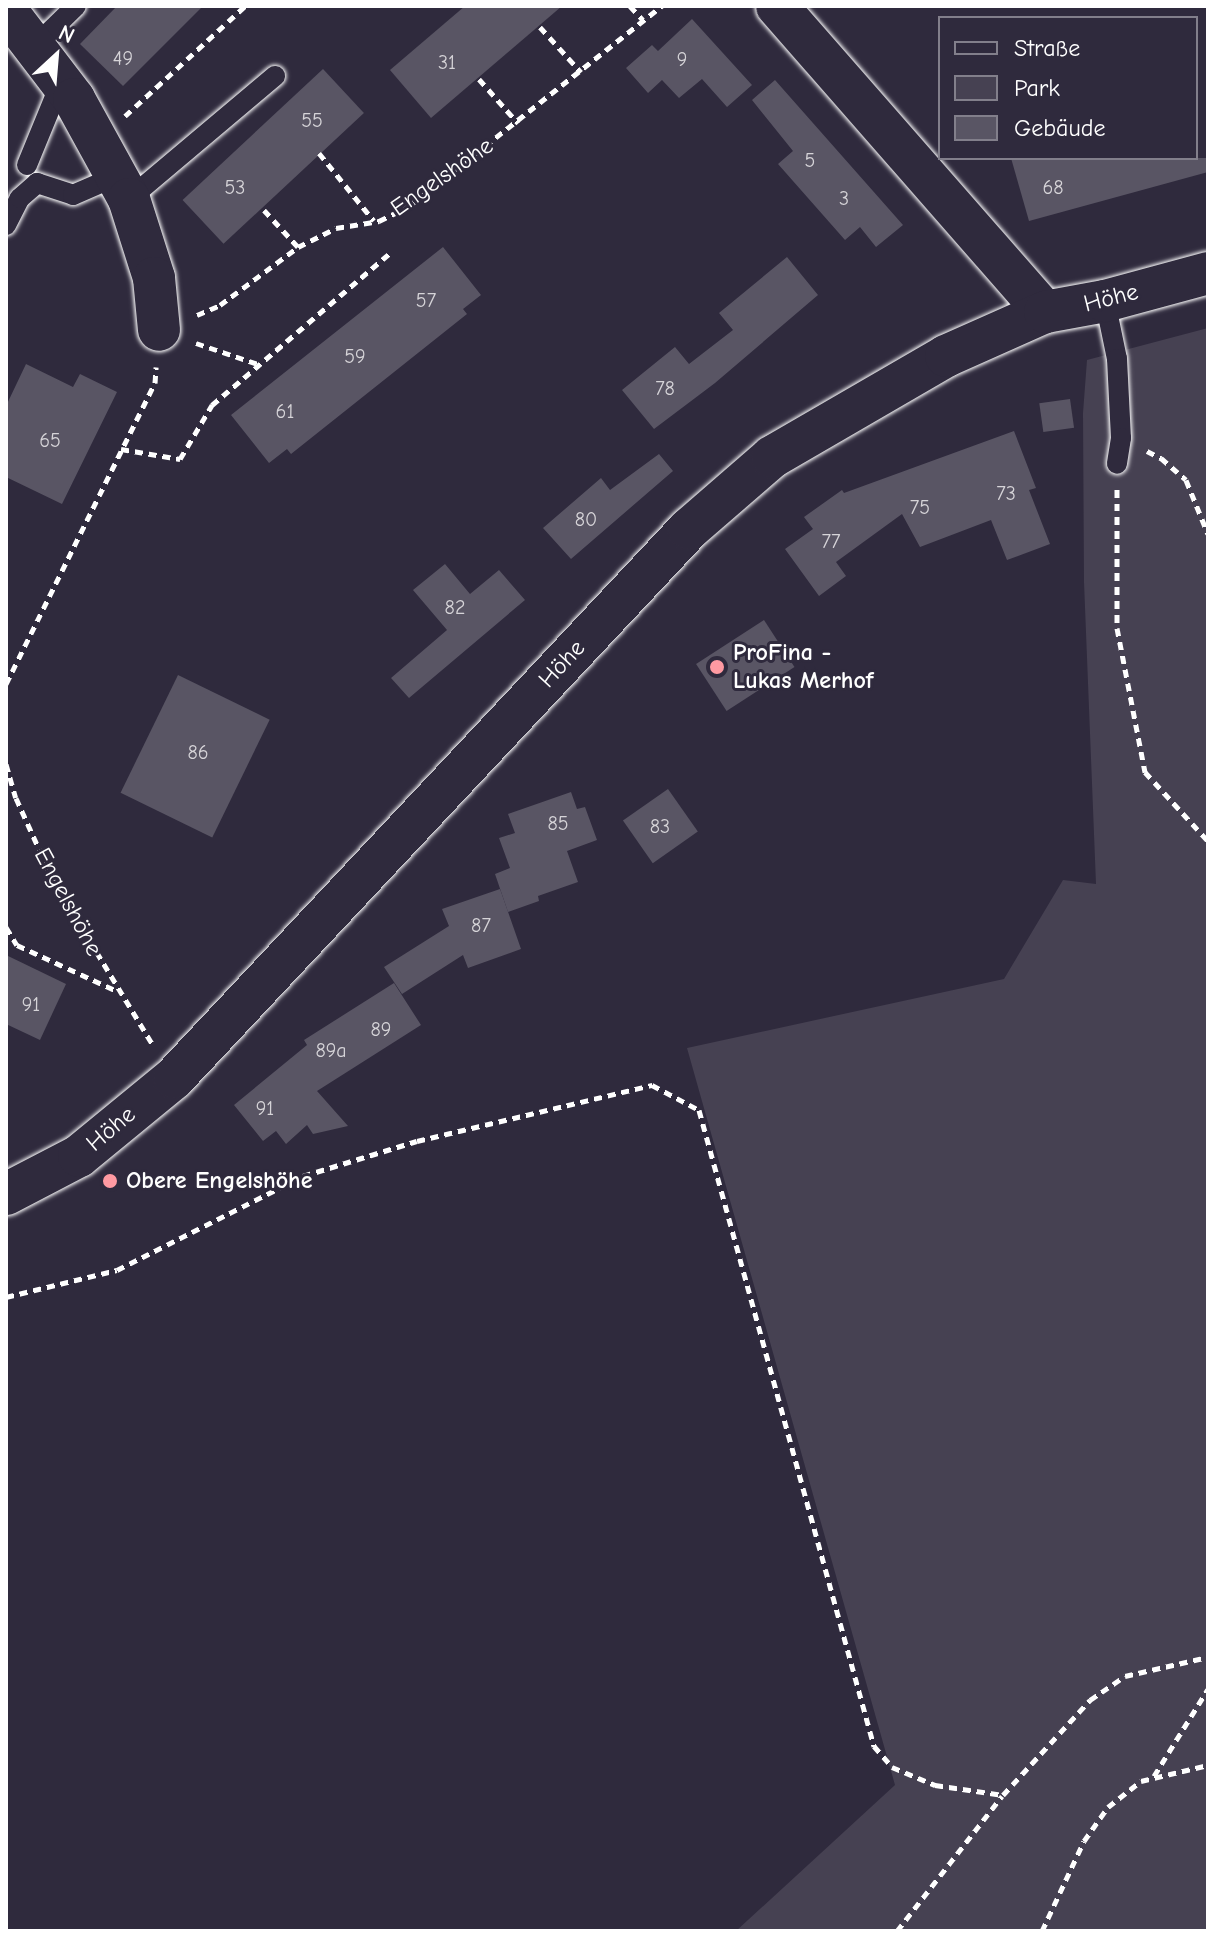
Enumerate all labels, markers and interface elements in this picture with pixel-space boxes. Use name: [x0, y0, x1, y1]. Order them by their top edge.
north arrow: [16, 16, 96, 96]
legend: [938, 16, 1198, 160]
text: N: [54, 20, 79, 49]
text: Straße: [1014, 34, 1080, 62]
house number: 49: [113, 46, 133, 70]
house number: 9: [677, 47, 687, 71]
house number: 31: [438, 50, 456, 74]
text: Park: [1014, 74, 1060, 102]
house number: 55: [301, 108, 323, 132]
text: Gebäude: [1014, 114, 1105, 142]
street label: Engelshöhe: [385, 131, 499, 223]
house number: 5: [805, 148, 815, 172]
house number: 53: [225, 175, 245, 199]
house number: 68: [1042, 175, 1064, 199]
house number: 3: [839, 186, 849, 210]
street label: Höhe: [1081, 277, 1141, 319]
house number: 57: [416, 288, 436, 312]
house number: 59: [344, 344, 366, 368]
house number: 78: [655, 376, 675, 400]
house number: 61: [276, 399, 294, 423]
house number: 65: [39, 428, 61, 452]
house number: 73: [996, 481, 1016, 505]
house number: 75: [910, 495, 930, 519]
house number: 80: [575, 507, 597, 531]
house number: 77: [822, 529, 840, 553]
house number: 82: [445, 595, 465, 619]
street label: Höhe: [533, 634, 591, 694]
place label: ProFina - Lukas Merhof: [733, 639, 873, 695]
marker: ProFina - Lukas Merhof: [708, 658, 726, 676]
house number: 86: [187, 740, 209, 764]
house number: 85: [547, 811, 569, 835]
house number: 83: [650, 814, 670, 838]
street label: Engelshöhe: [28, 843, 108, 961]
house number: 87: [471, 913, 491, 937]
house number: 91: [22, 992, 40, 1016]
house number: 89: [371, 1017, 391, 1041]
house number: 89a: [315, 1038, 347, 1062]
house number: 91: [256, 1096, 274, 1120]
street label: Höhe: [81, 1100, 141, 1158]
place label: Obere Engelshöhe: [126, 1167, 313, 1195]
marker: Obere Engelshöhe: [101, 1172, 119, 1190]

